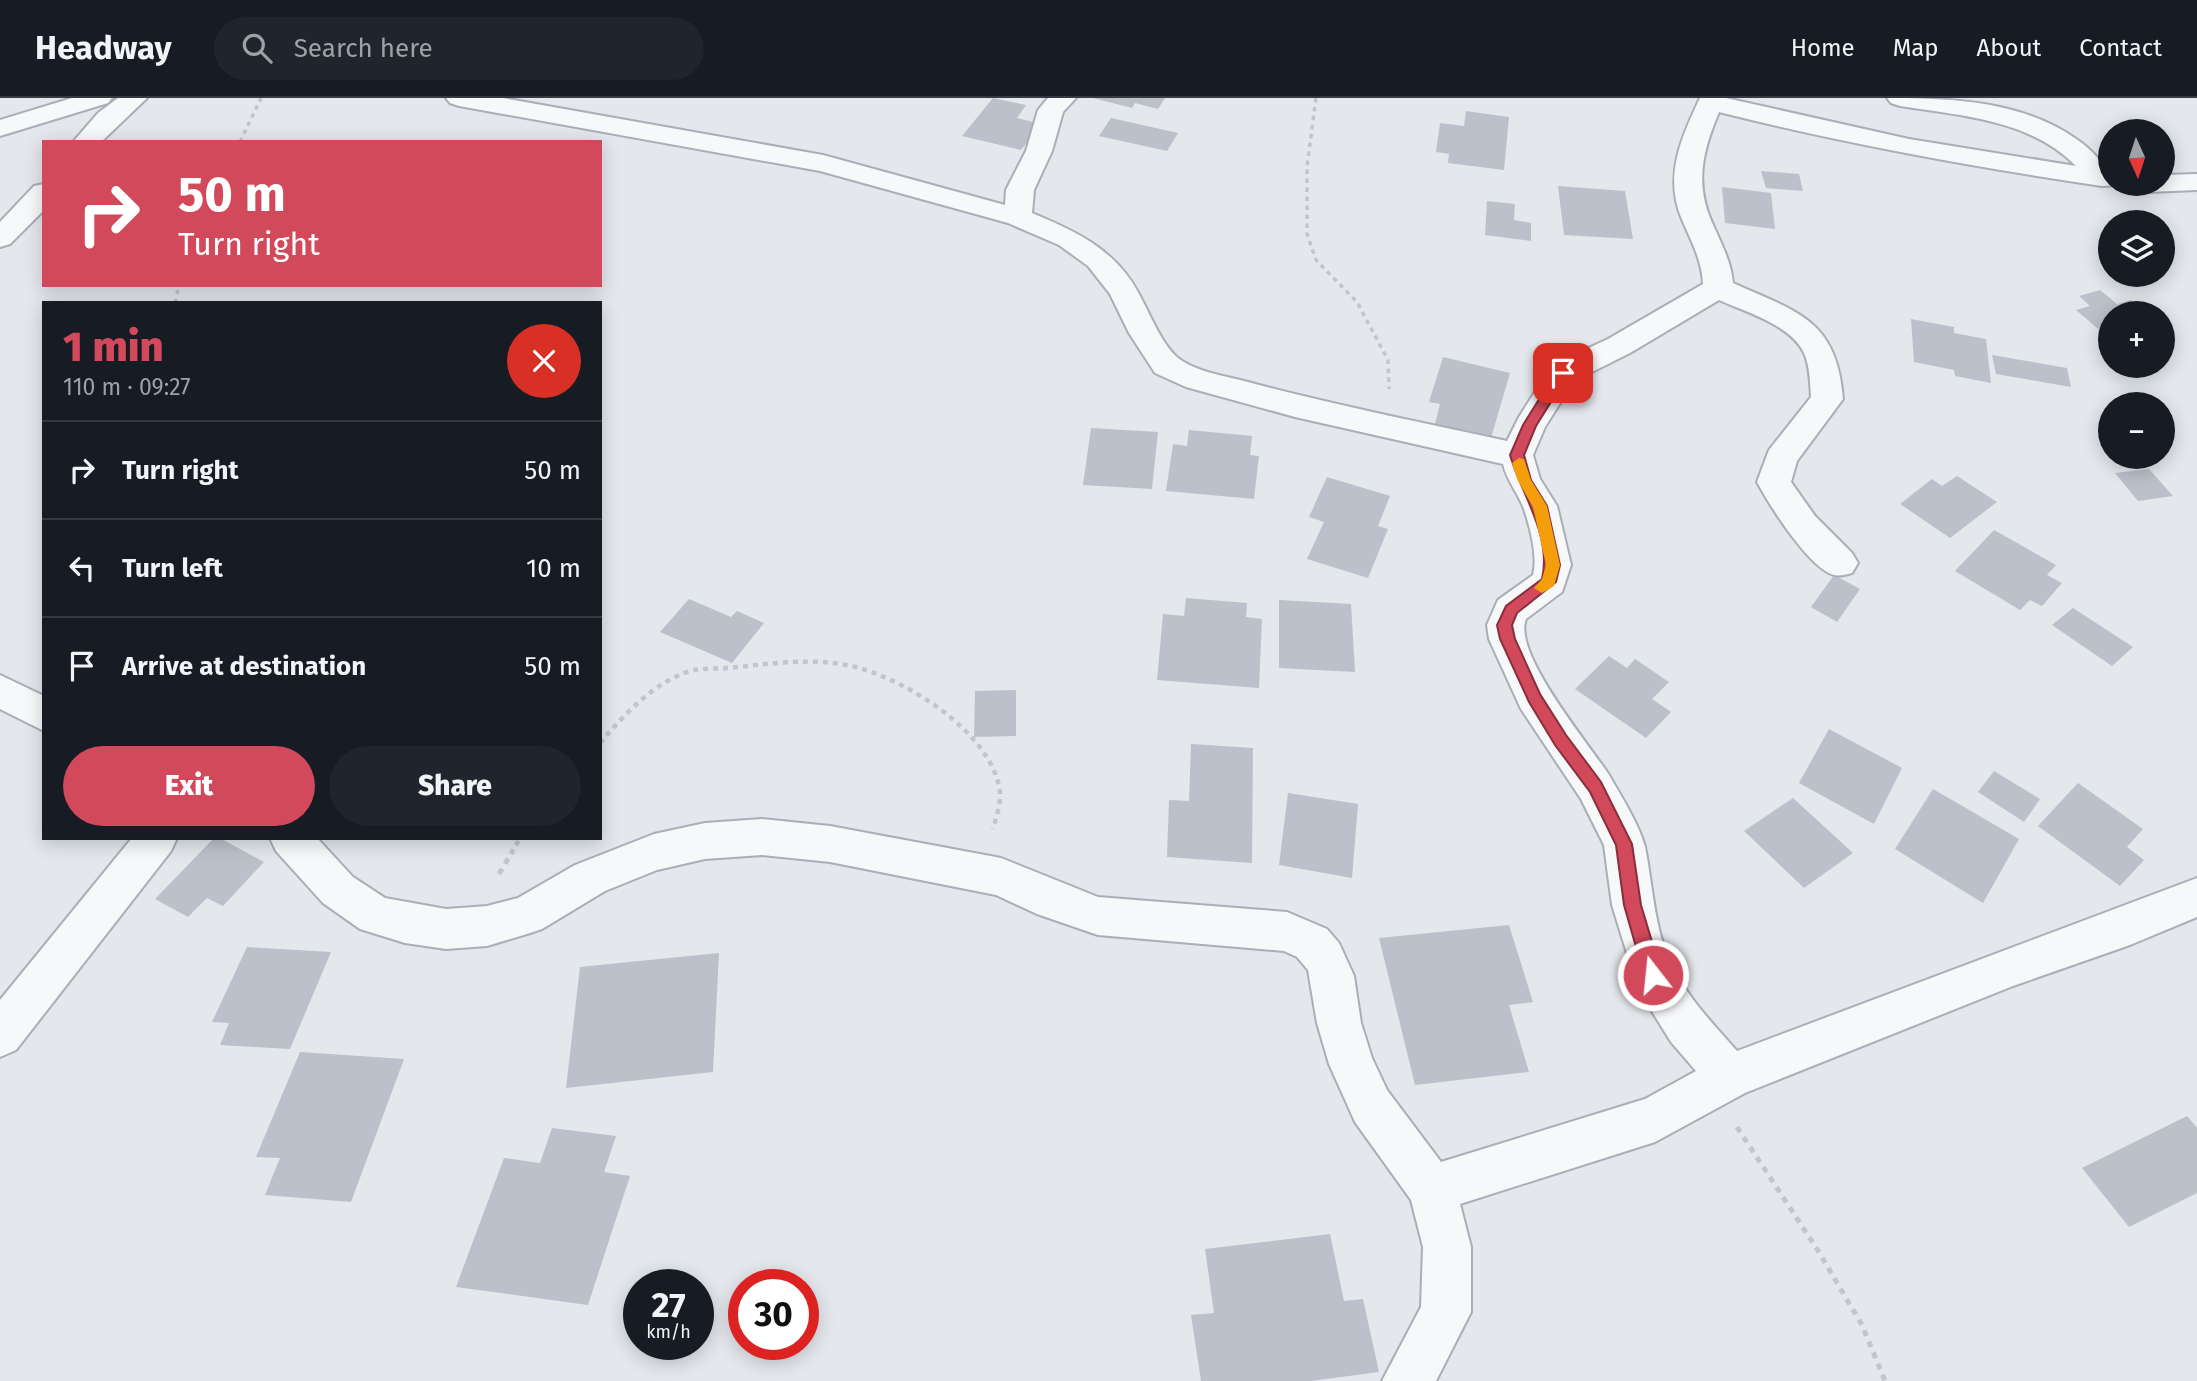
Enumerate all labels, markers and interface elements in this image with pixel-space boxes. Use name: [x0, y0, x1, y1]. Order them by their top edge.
search box: [214, 17, 704, 80]
text: Headway: [35, 28, 172, 68]
icon: search: [238, 29, 276, 67]
text: Search here: [294, 33, 433, 64]
text: Home: [1791, 34, 1855, 62]
text: Map: [1893, 34, 1939, 62]
text: About: [1977, 34, 2041, 62]
text: Contact: [2079, 34, 2162, 62]
north arrow: [2098, 119, 2175, 196]
map controls: [2098, 119, 2175, 469]
text: 50 m: [178, 165, 286, 224]
icon: right: [63, 168, 154, 259]
button: layers: [2098, 210, 2175, 287]
text: Turn right: [178, 225, 320, 263]
button: +: [2098, 301, 2175, 378]
text: 1 min: [63, 322, 164, 372]
button: close: [507, 324, 581, 398]
pin: [1533, 343, 1593, 403]
icon: arrive: [1544, 354, 1582, 392]
text: 110 m · 09:27: [63, 373, 191, 401]
button: −: [2098, 392, 2175, 469]
icon: right: [63, 451, 101, 489]
text: Turn right: [122, 455, 239, 486]
text: 50 m: [524, 455, 581, 486]
icon: left: [63, 549, 101, 587]
text: Turn left: [122, 553, 223, 584]
text: 10 m: [526, 553, 581, 584]
icon: arrive: [63, 647, 101, 685]
text: Arrive at destination: [122, 651, 366, 682]
text: 50 m: [524, 651, 581, 682]
button: Exit: [63, 746, 315, 826]
button: Share: [329, 746, 581, 826]
position arrow: [1616, 938, 1690, 1012]
speed limit sign: 30: [728, 1269, 819, 1360]
text: 27: [651, 1284, 686, 1326]
text: km/h: [646, 1321, 691, 1343]

